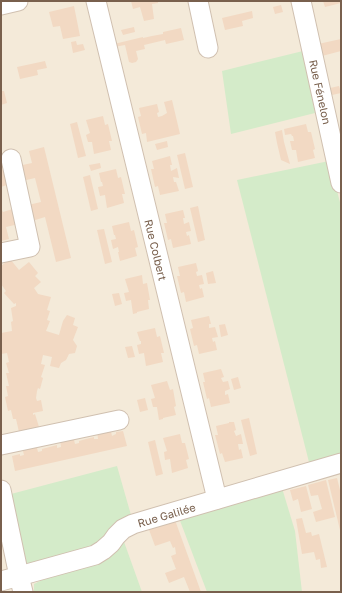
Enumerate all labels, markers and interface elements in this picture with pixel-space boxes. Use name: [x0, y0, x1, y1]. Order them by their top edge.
street label: Rue Fénelon: [308, 58, 334, 125]
street label: Rue Colbert: [143, 218, 170, 282]
street label: Rue Galilée: [136, 500, 197, 529]

